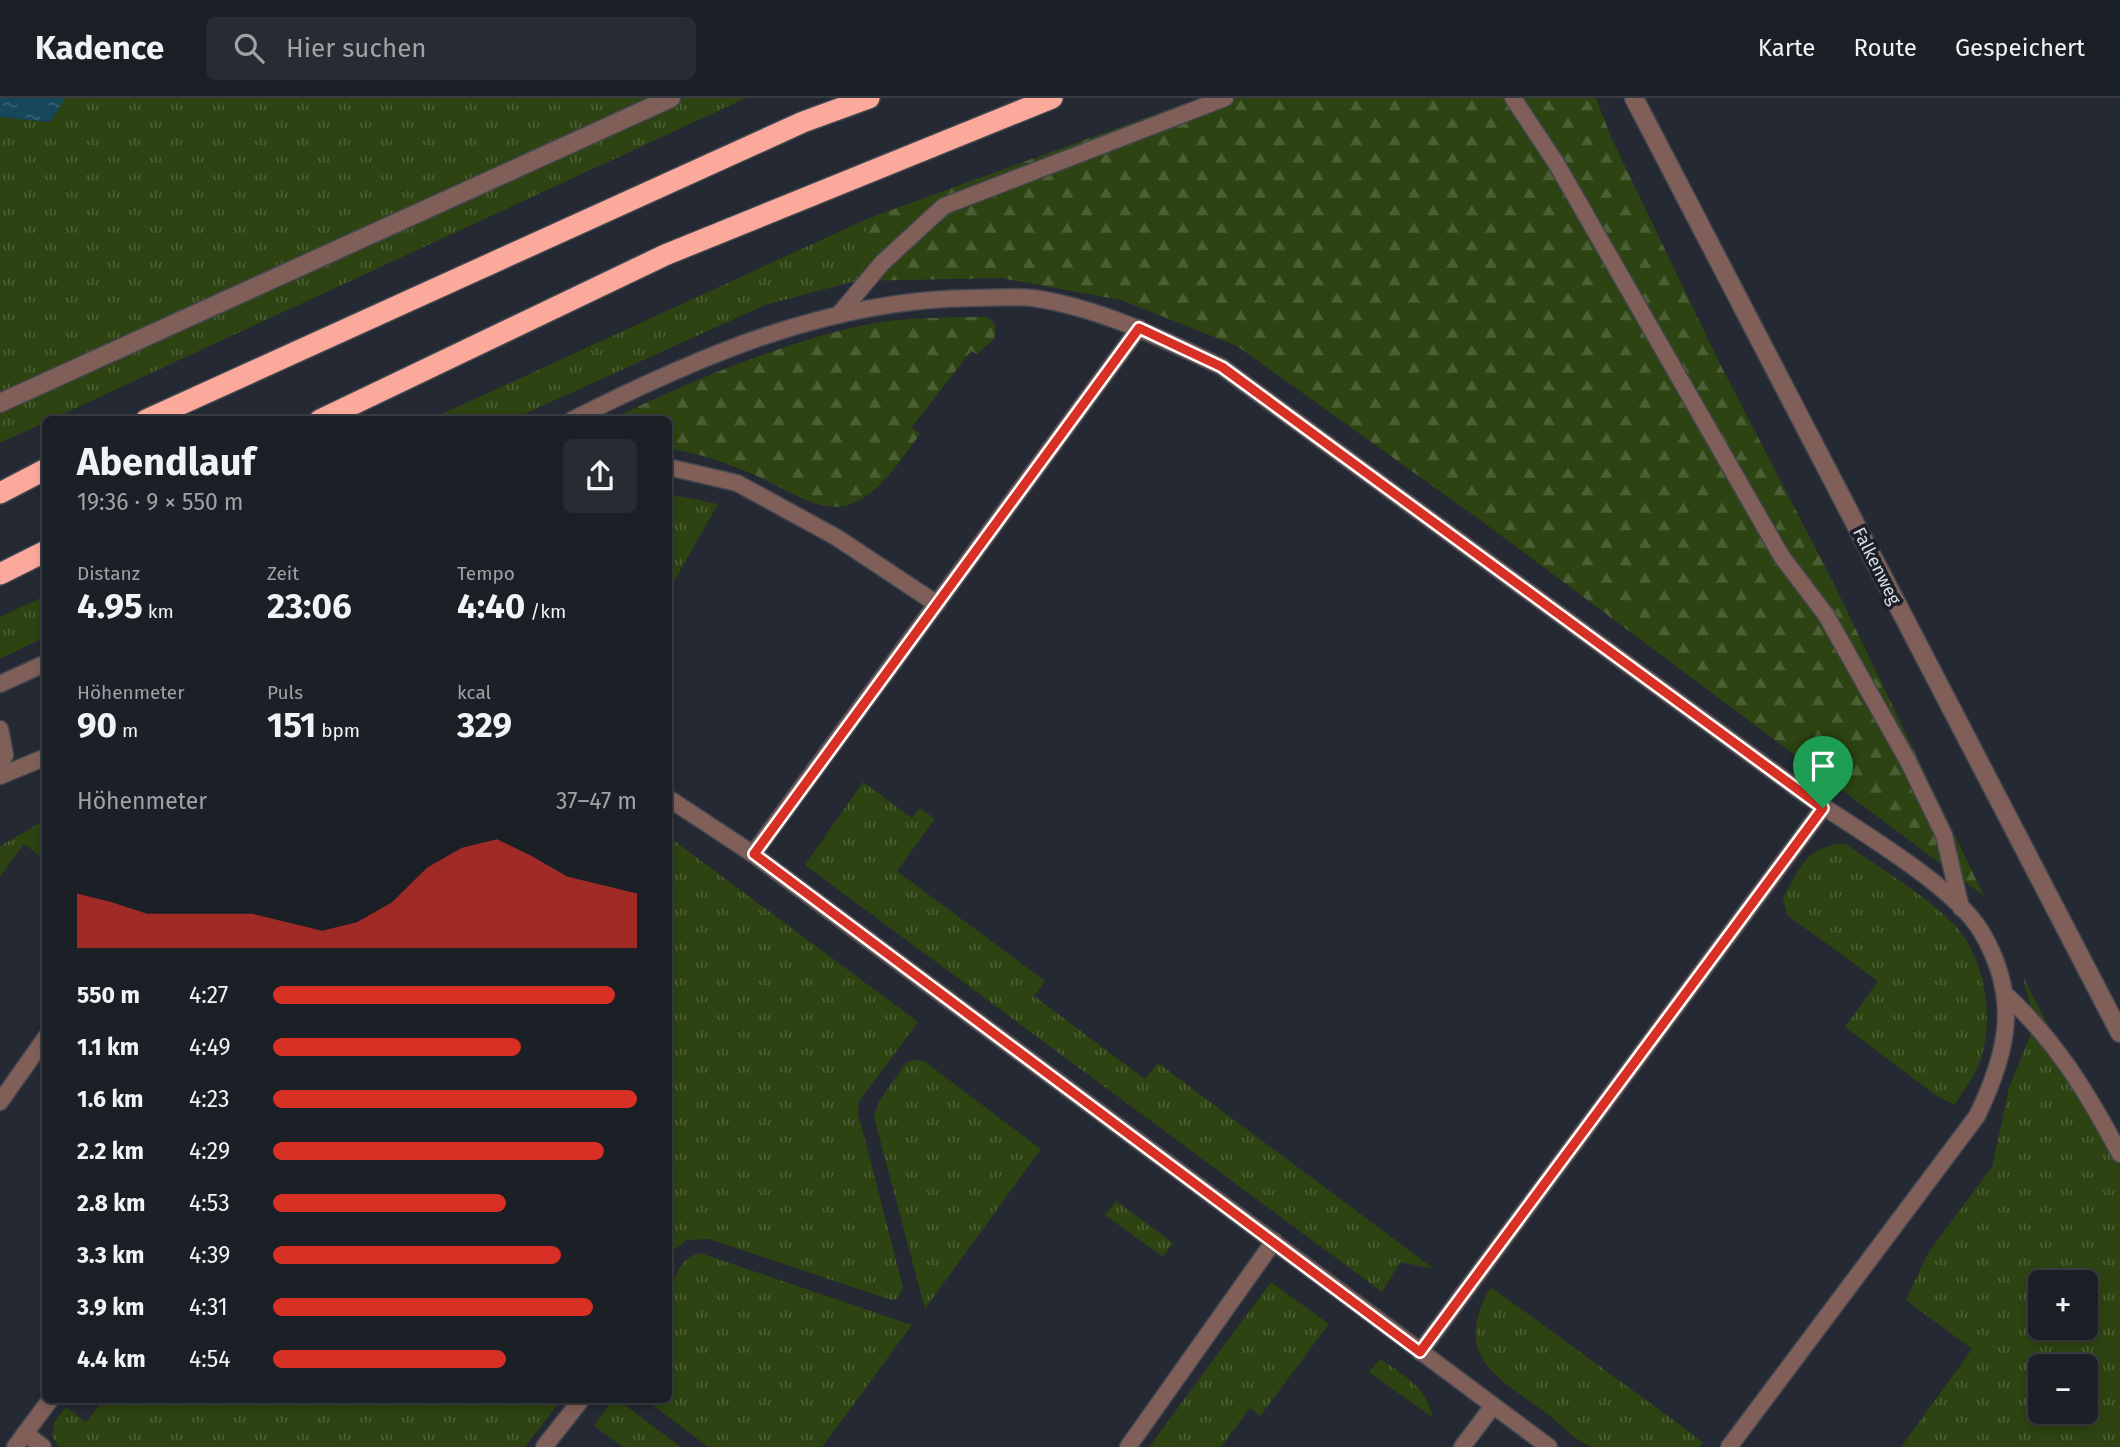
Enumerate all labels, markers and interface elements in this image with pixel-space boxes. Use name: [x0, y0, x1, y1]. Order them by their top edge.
search box: [206, 17, 696, 80]
text: Kadence: [35, 28, 164, 68]
icon: search: [230, 29, 268, 67]
text: Hier suchen: [286, 33, 427, 64]
text: Karte: [1758, 34, 1815, 62]
text: Route: [1853, 34, 1917, 62]
text: Gespeichert: [1955, 34, 2085, 62]
text: Abendlauf: [77, 439, 255, 485]
button: share: [563, 439, 637, 513]
text: 19:36 · 9 × 550 m: [77, 488, 244, 516]
street label: Falkenweg: [1848, 524, 1906, 609]
text: Distanz: [77, 562, 140, 585]
text: Zeit: [267, 562, 299, 585]
text: Tempo: [457, 562, 515, 585]
text: 4.95: [77, 585, 143, 627]
text: 23:06: [267, 585, 352, 627]
text: 4:40: [457, 585, 525, 627]
text: km: [143, 600, 174, 623]
text: /km: [525, 600, 566, 623]
text: Höhenmeter: [77, 681, 185, 704]
text: Puls: [267, 681, 303, 704]
text: kcal: [457, 681, 491, 704]
text: 90: [77, 704, 117, 746]
text: 151: [267, 704, 316, 746]
text: 329: [457, 704, 512, 746]
text: m: [117, 719, 138, 742]
text: bpm: [316, 719, 360, 742]
pin: [1793, 736, 1853, 808]
icon: arrive: [1804, 747, 1842, 785]
text: Höhenmeter: [77, 787, 207, 815]
text: 37–47 m: [556, 787, 637, 815]
text: 550 m: [77, 981, 140, 1009]
text: 4:27: [189, 981, 228, 1009]
text: 1.1 km: [77, 1033, 139, 1061]
text: 4:49: [189, 1033, 231, 1061]
text: 1.6 km: [77, 1085, 144, 1113]
text: 4:23: [189, 1085, 230, 1113]
text: 2.2 km: [77, 1137, 144, 1165]
text: 4:29: [189, 1137, 230, 1165]
text: 2.8 km: [77, 1189, 145, 1217]
text: 4:53: [189, 1189, 230, 1217]
text: 3.3 km: [77, 1241, 144, 1269]
text: 4:39: [189, 1241, 230, 1269]
map controls: [2028, 1270, 2098, 1424]
button: +: [2028, 1270, 2098, 1340]
text: 3.9 km: [77, 1293, 144, 1321]
text: 4:31: [189, 1293, 228, 1321]
text: 4.4 km: [77, 1345, 146, 1373]
text: 4:54: [189, 1345, 231, 1373]
button: −: [2028, 1354, 2098, 1424]

